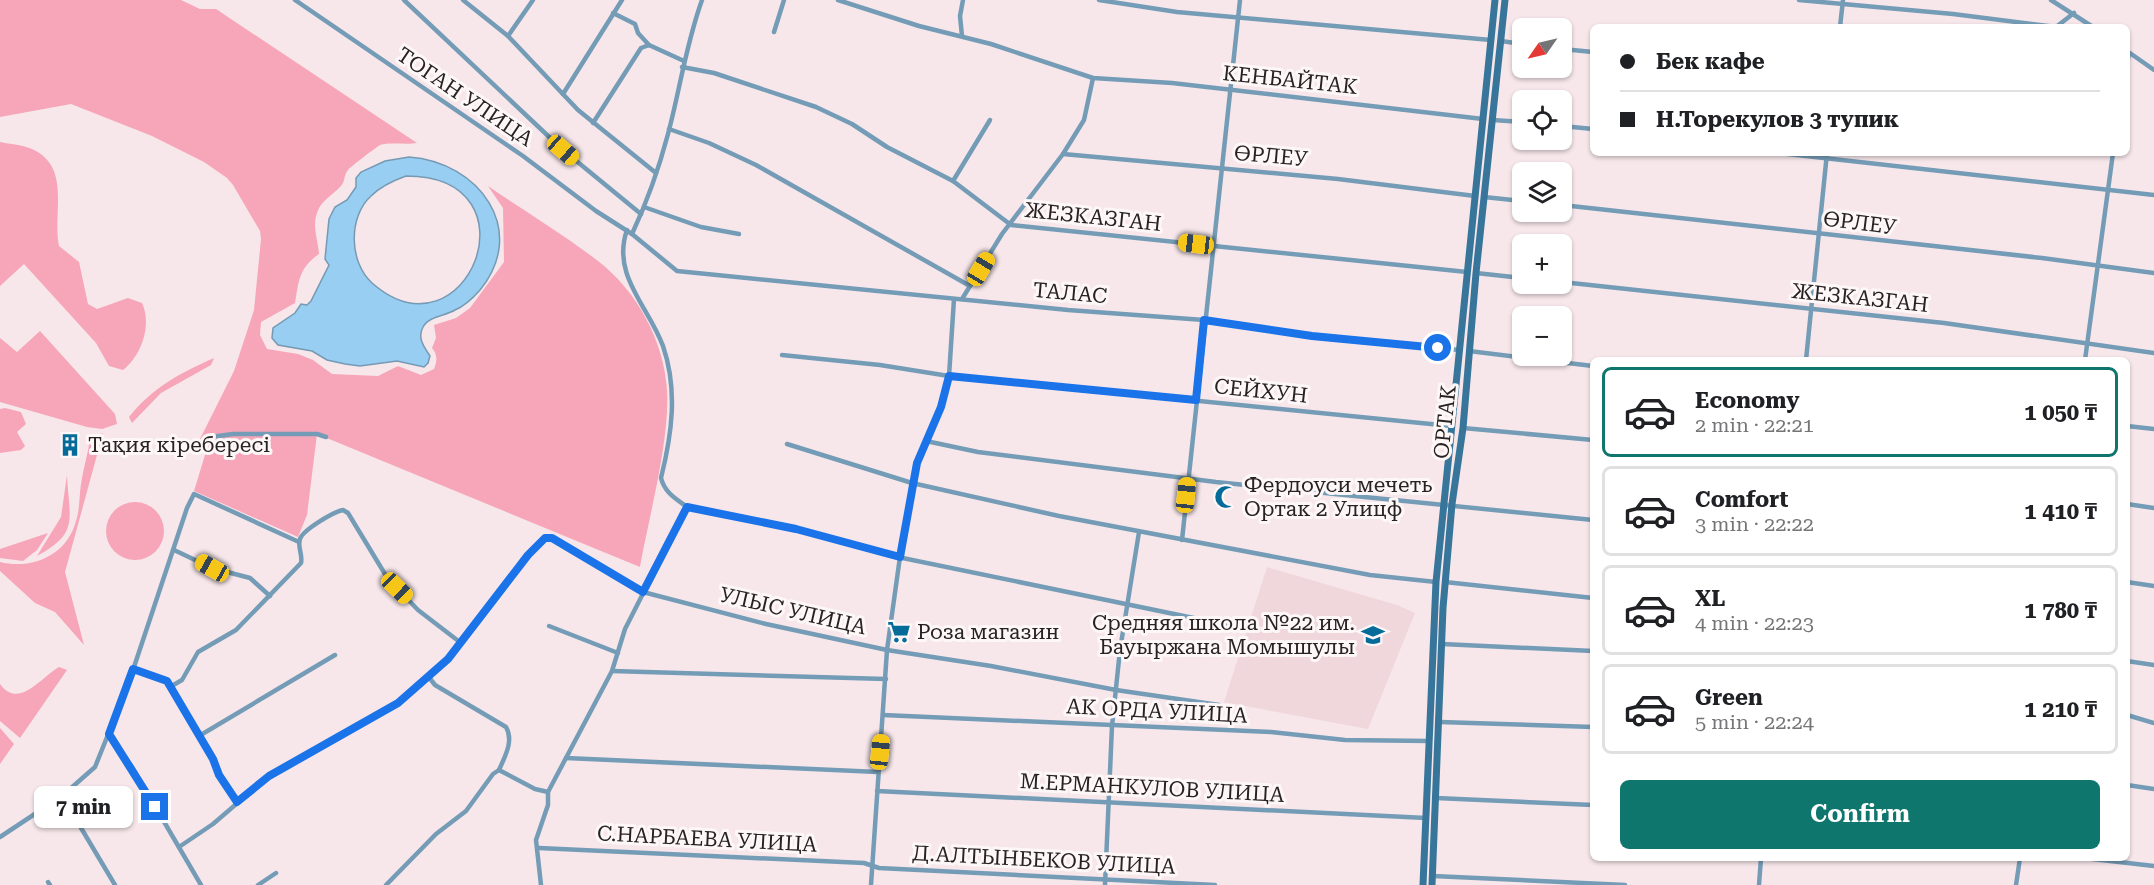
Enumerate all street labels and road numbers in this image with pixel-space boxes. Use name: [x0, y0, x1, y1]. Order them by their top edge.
street label: ТОГАН УЛИЦА: [392, 43, 538, 152]
street label: КЕНБАЙТАК: [1221, 61, 1359, 99]
street label: ӨРЛЕУ: [1233, 141, 1309, 171]
street label: ЖЕЗКАЗГАН: [1023, 198, 1163, 236]
street label: ӨРЛЕУ: [1822, 207, 1899, 239]
street label: ТАЛАС: [1032, 278, 1108, 308]
street label: ЖЕЗКАЗГАН: [1790, 279, 1930, 317]
street label: СЕЙХУН: [1213, 374, 1309, 408]
street label: ОРТАК: [1429, 384, 1461, 460]
street label: УЛЫС УЛИЦА: [717, 582, 869, 640]
street label: АК ОРДА УЛИЦА: [1066, 694, 1248, 728]
street label: М.ЕРМАНКУЛОВ УЛИЦА: [1019, 769, 1285, 807]
street label: С.НАРБАЕВА УЛИЦА: [596, 821, 818, 857]
street label: Д.АЛТЫНБЕКОВ УЛИЦА: [912, 841, 1177, 879]

